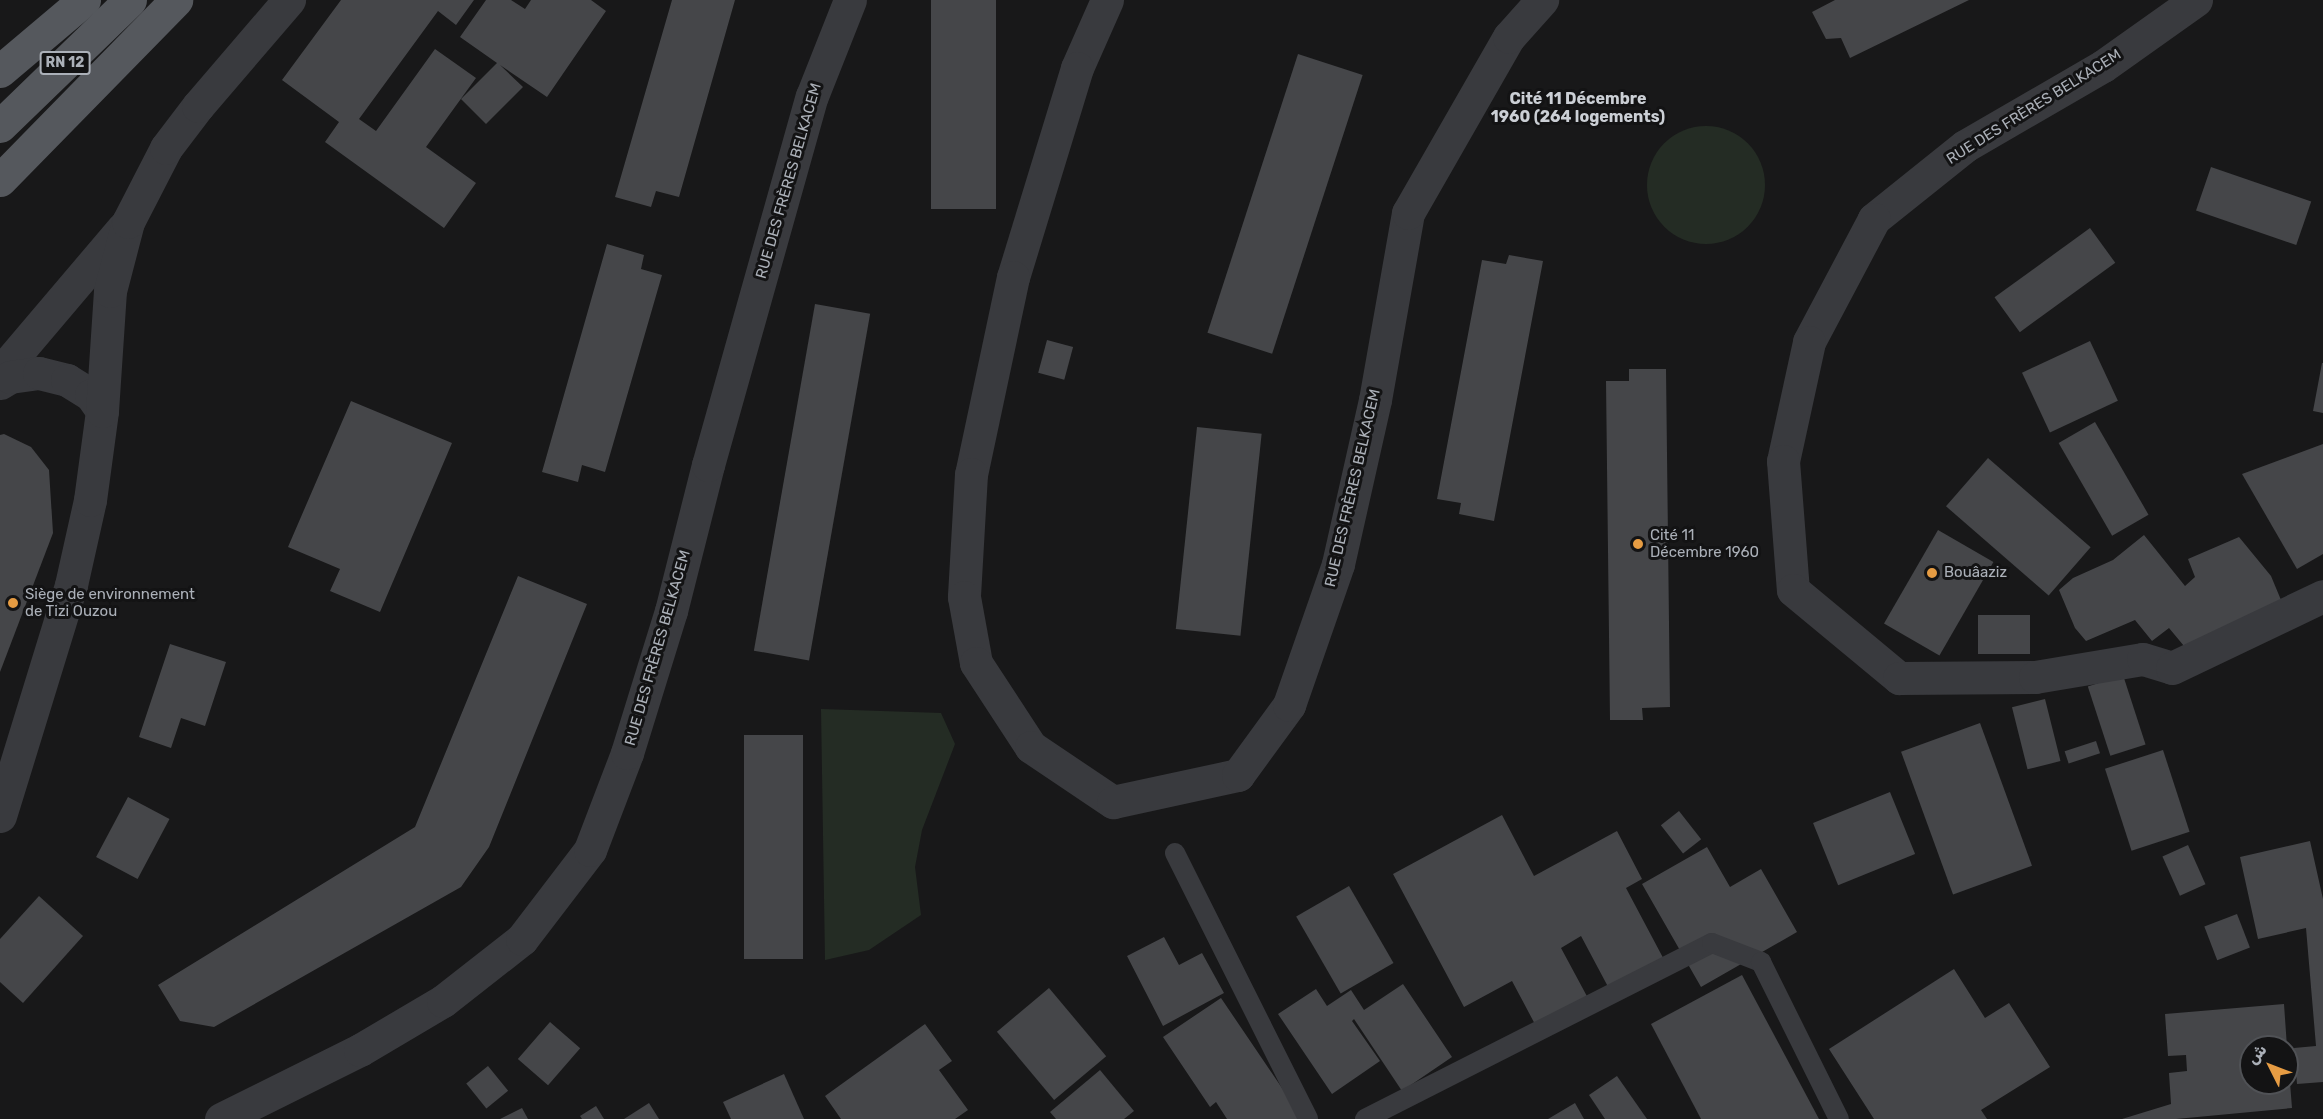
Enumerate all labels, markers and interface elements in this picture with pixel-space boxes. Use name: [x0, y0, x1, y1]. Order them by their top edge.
street label: RUE DES FRÈRES BELKACEM: [1943, 46, 2125, 168]
road number: RN 12: [40, 52, 90, 74]
street label: RUE DES FRÈRES BELKACEM: [752, 81, 826, 281]
district label: Cité 11 Décembre 1960 (264 logements): [1491, 89, 1665, 127]
street label: RUE DES FRÈRES BELKACEM: [1321, 387, 1385, 589]
place label: Cité 11 Décembre 1960: [1650, 526, 1759, 561]
marker: Cité 11 Décembre 1960: [1631, 537, 1645, 551]
street label: RUE DES FRÈRES BELKACEM: [621, 548, 695, 748]
place label: Bouâaziz: [1944, 564, 2007, 582]
marker: Bouâaziz: [1925, 566, 1939, 580]
place label: Siège de environnement de Tizi Ouzou: [25, 585, 195, 620]
marker: Siège de environnement de Tizi Ouzou: [6, 596, 20, 610]
north arrow: [2239, 1035, 2299, 1095]
text: ش: [2243, 1040, 2271, 1068]

